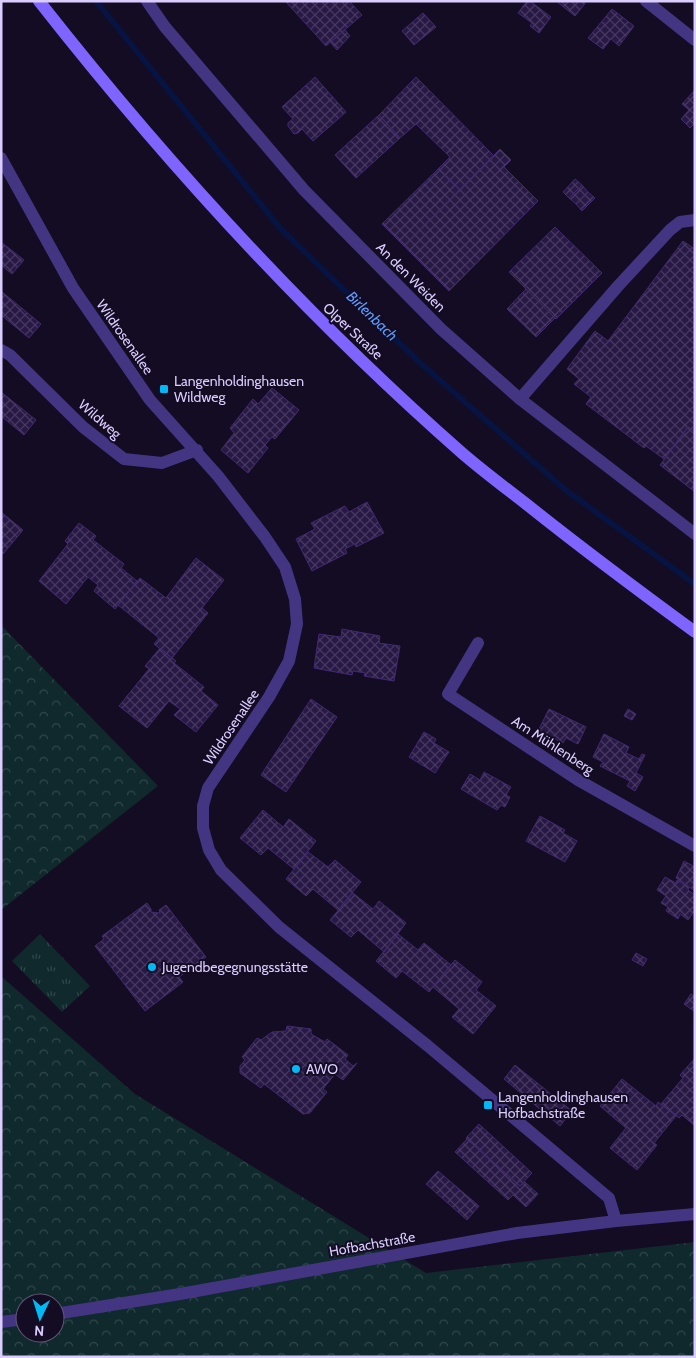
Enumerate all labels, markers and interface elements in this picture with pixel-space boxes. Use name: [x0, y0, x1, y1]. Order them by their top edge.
street label: An den Weiden: [372, 238, 450, 316]
water label: Birlenbach: [343, 287, 401, 345]
street label: Wildrosenallee: [93, 296, 157, 378]
street label: Olper Straße: [319, 299, 387, 363]
place label: Langenholdinghausen Wildweg: [174, 372, 304, 406]
marker: Langenholdinghausen Wildweg: [158, 383, 170, 395]
street label: Wildweg: [75, 395, 126, 443]
street label: Wildrosenallee: [199, 686, 263, 768]
street label: Am Mühlenberg: [508, 712, 598, 779]
place label: Jugendbegegnungsstätte: [161, 958, 308, 976]
marker: Jugendbegegnungsstätte: [146, 961, 158, 973]
place label: AWO: [306, 1060, 338, 1078]
marker: AWO: [290, 1063, 302, 1075]
place label: Langenholdinghausen Hofbachstraße: [498, 1088, 628, 1122]
marker: Langenholdinghausen Hofbachstraße: [482, 1099, 494, 1111]
street label: Hofbachstraße: [328, 1228, 416, 1260]
north arrow: [15, 1293, 65, 1343]
text: N: [34, 1322, 45, 1340]

